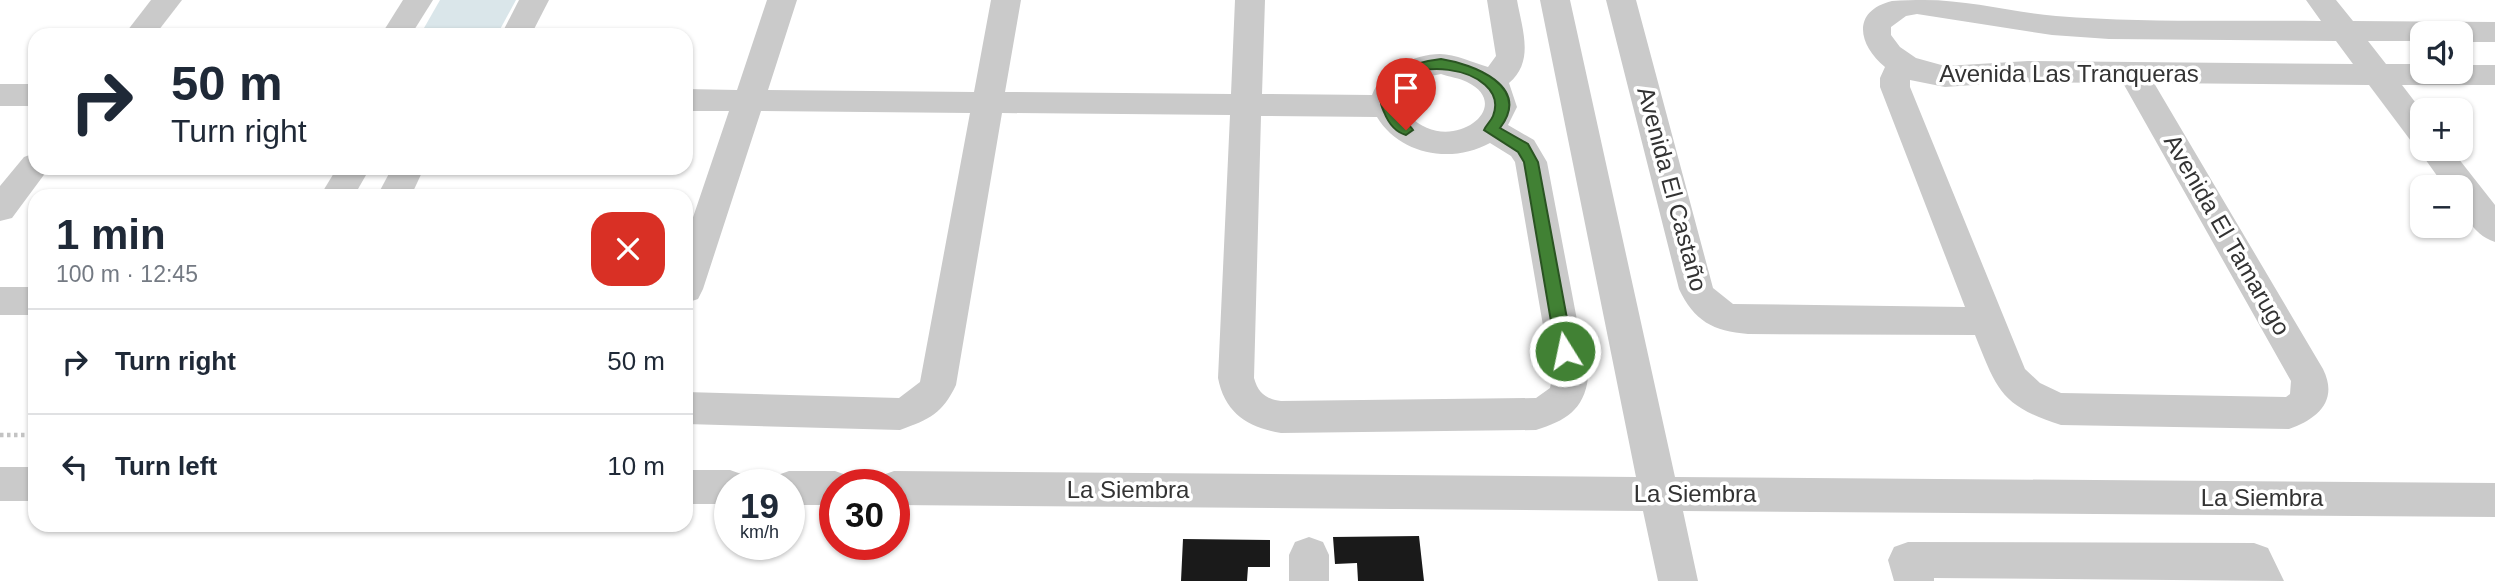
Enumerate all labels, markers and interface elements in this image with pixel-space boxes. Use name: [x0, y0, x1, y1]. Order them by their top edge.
map controls: [2410, 21, 2473, 238]
button: sound: [2410, 21, 2473, 84]
icon: right: [56, 56, 147, 147]
text: 50 m: [171, 56, 283, 110]
pin: [1376, 58, 1436, 130]
street label: Avenida Las Tranqueras: [1939, 60, 2199, 87]
icon: arrive: [1387, 69, 1425, 107]
street label: Avenida El Castaño: [1632, 84, 1713, 294]
button: +: [2410, 98, 2473, 161]
text: Turn right: [171, 113, 307, 149]
street label: Avenida El Tamarugo: [2159, 130, 2296, 340]
button: −: [2410, 175, 2473, 238]
text: 1 min: [56, 211, 166, 258]
button: close: [591, 212, 665, 286]
text: 100 m · 12:45: [56, 261, 198, 287]
position arrow: [1528, 314, 1602, 388]
icon: right: [56, 343, 94, 381]
text: Turn right: [115, 346, 236, 376]
text: 50 m: [607, 346, 665, 376]
icon: left: [56, 448, 94, 486]
text: Turn left: [115, 451, 217, 481]
text: 10 m: [607, 451, 665, 481]
speed limit sign: 30: [819, 469, 910, 560]
street label: La Siembra: [1067, 476, 1190, 503]
street label: La Siembra: [1634, 480, 1757, 507]
street label: La Siembra: [2201, 484, 2324, 511]
text: 19: [740, 486, 779, 525]
text: km/h: [740, 522, 779, 542]

